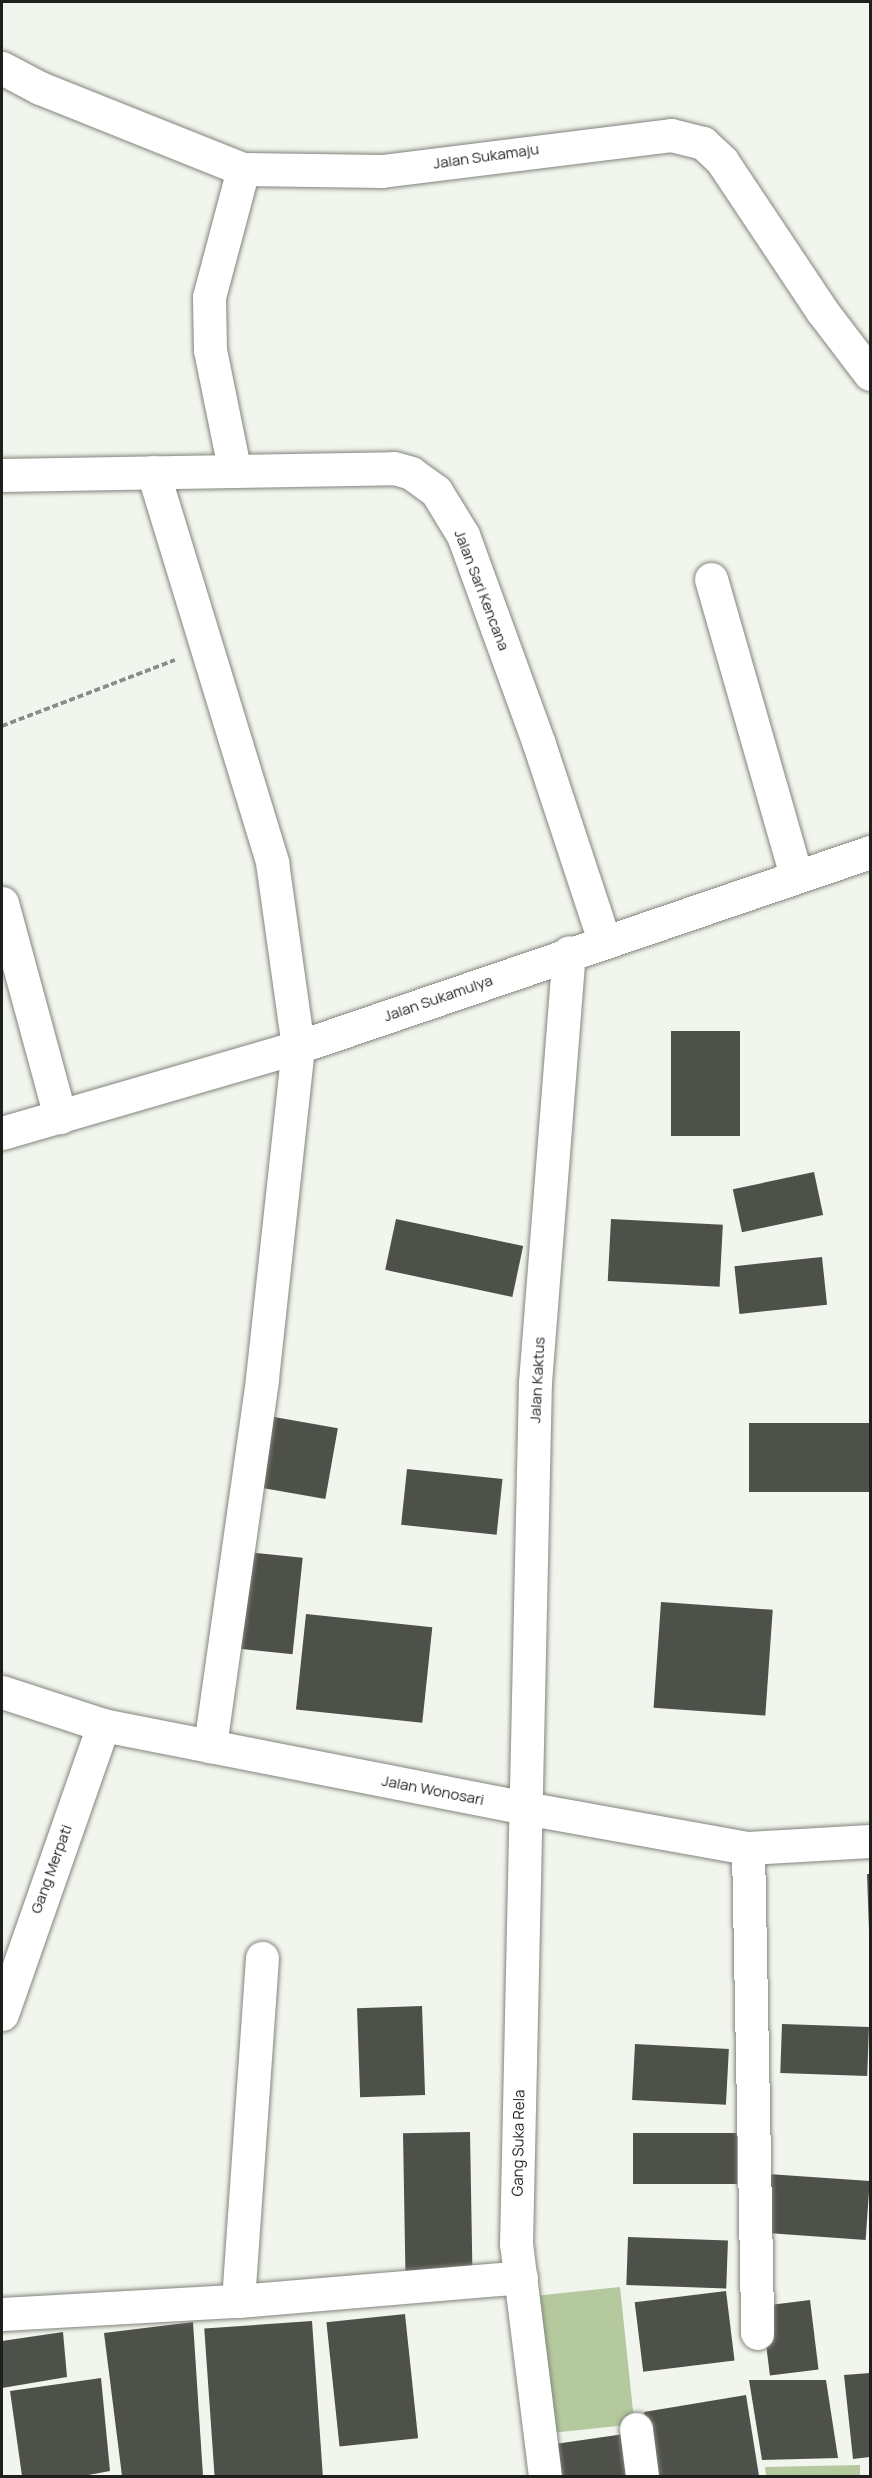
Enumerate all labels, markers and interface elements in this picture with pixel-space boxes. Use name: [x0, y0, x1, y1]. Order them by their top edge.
street label: Jalan Sukamaju: [432, 140, 540, 172]
street label: Jalan Sari Kencana: [451, 527, 513, 653]
street label: Jalan Sukamulya: [381, 971, 495, 1025]
street label: Jalan Kaktus: [526, 1336, 548, 1424]
street label: Jalan Wonosari: [380, 1771, 486, 1809]
street label: Gang Merpati: [27, 1822, 75, 1916]
street label: Gang Suka Rela: [508, 2090, 528, 2196]

